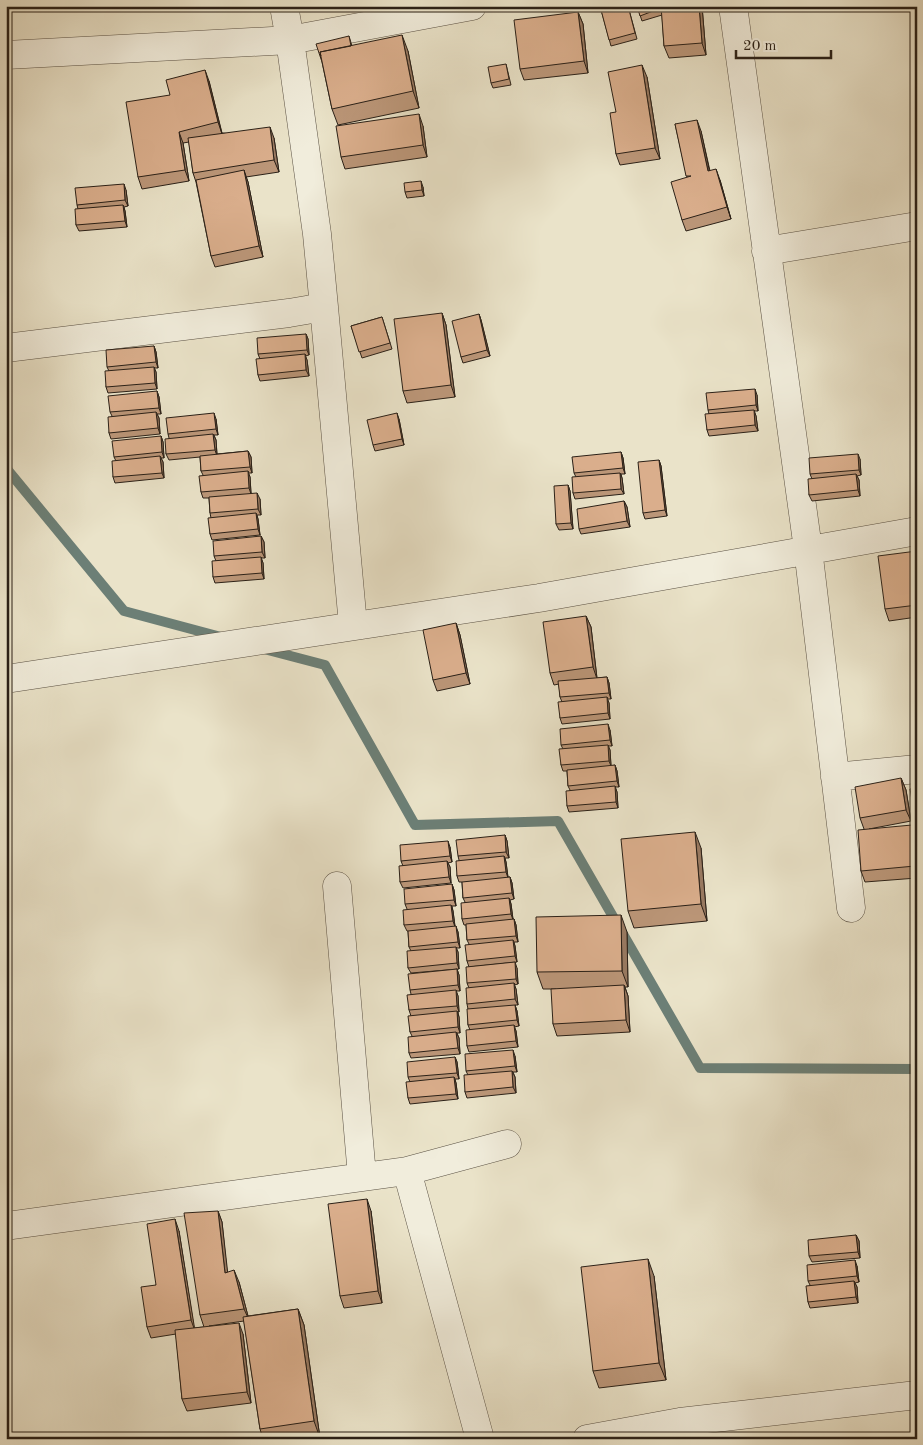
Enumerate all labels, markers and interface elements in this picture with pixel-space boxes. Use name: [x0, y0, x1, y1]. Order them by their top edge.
scale bar: [736, 28, 830, 60]
text: 20 m: [743, 39, 777, 54]

